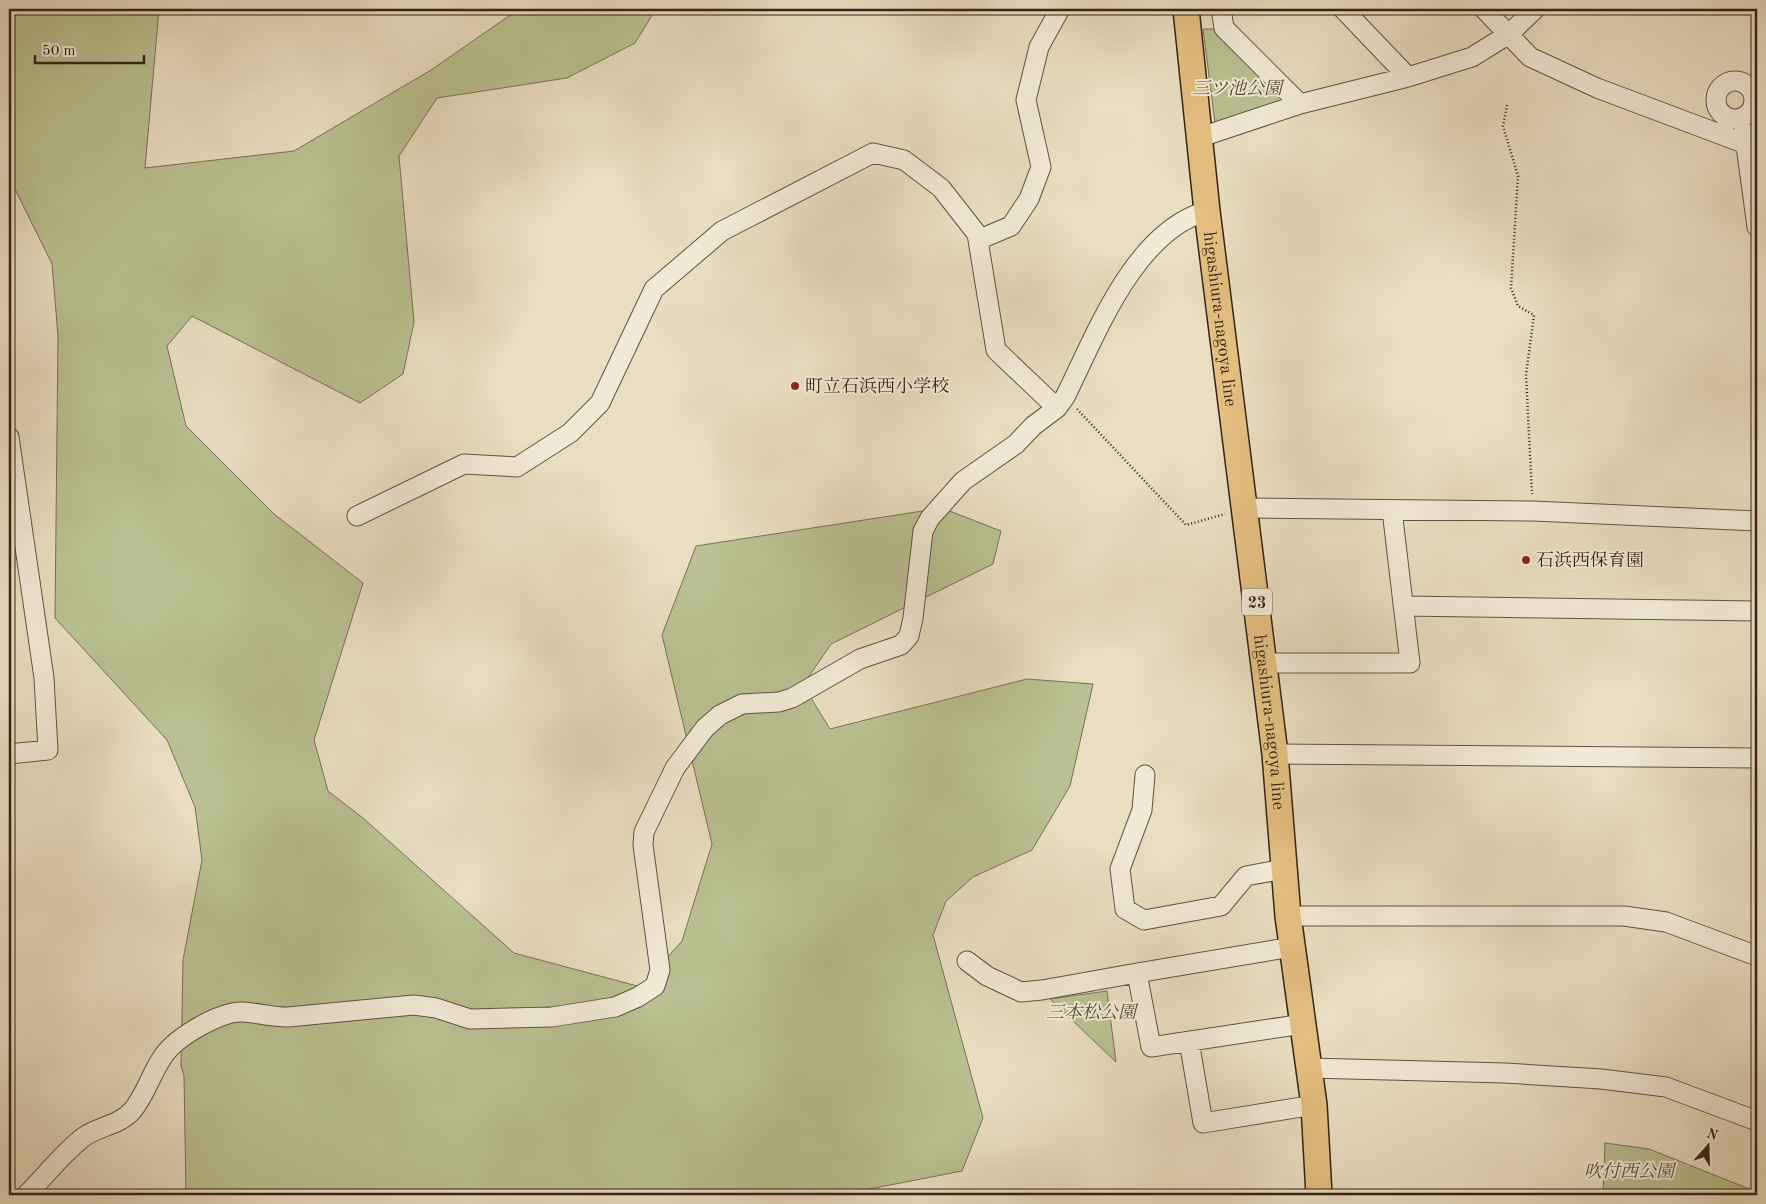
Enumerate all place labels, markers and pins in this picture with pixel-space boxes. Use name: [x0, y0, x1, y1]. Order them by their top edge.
place label: 町立石浜西小学校: [805, 376, 949, 396]
marker: 町立石浜西小学校: [789, 380, 801, 392]
place label: 石浜西保育園: [1536, 550, 1644, 570]
marker: 石浜西保育園: [1520, 554, 1532, 566]

